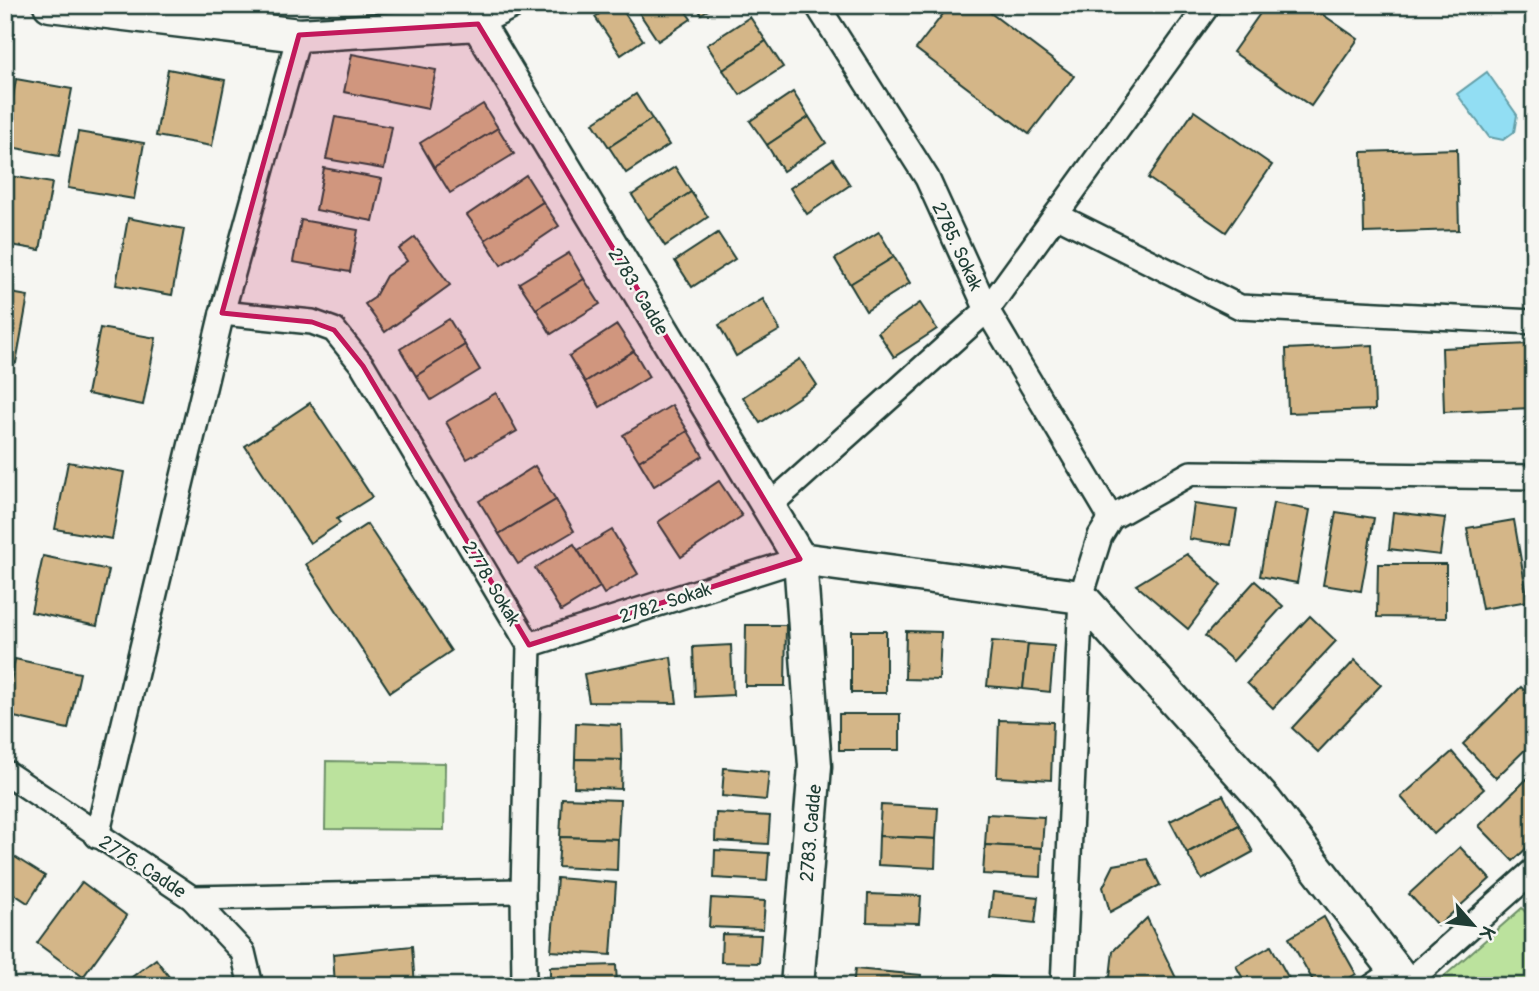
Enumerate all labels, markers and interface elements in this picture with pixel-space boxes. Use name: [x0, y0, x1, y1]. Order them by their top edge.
street label: 2785. Sokak: [926, 198, 988, 295]
street label: 2783. Cadde: [603, 243, 674, 340]
street label: 2778. Sokak: [457, 537, 526, 630]
street label: 2782. Sokak: [616, 577, 714, 629]
street label: 2783. Cadde: [795, 783, 827, 883]
street label: 2776. Cadde: [94, 830, 191, 904]
north arrow: [1438, 890, 1508, 960]
text: K: [1474, 922, 1500, 944]

